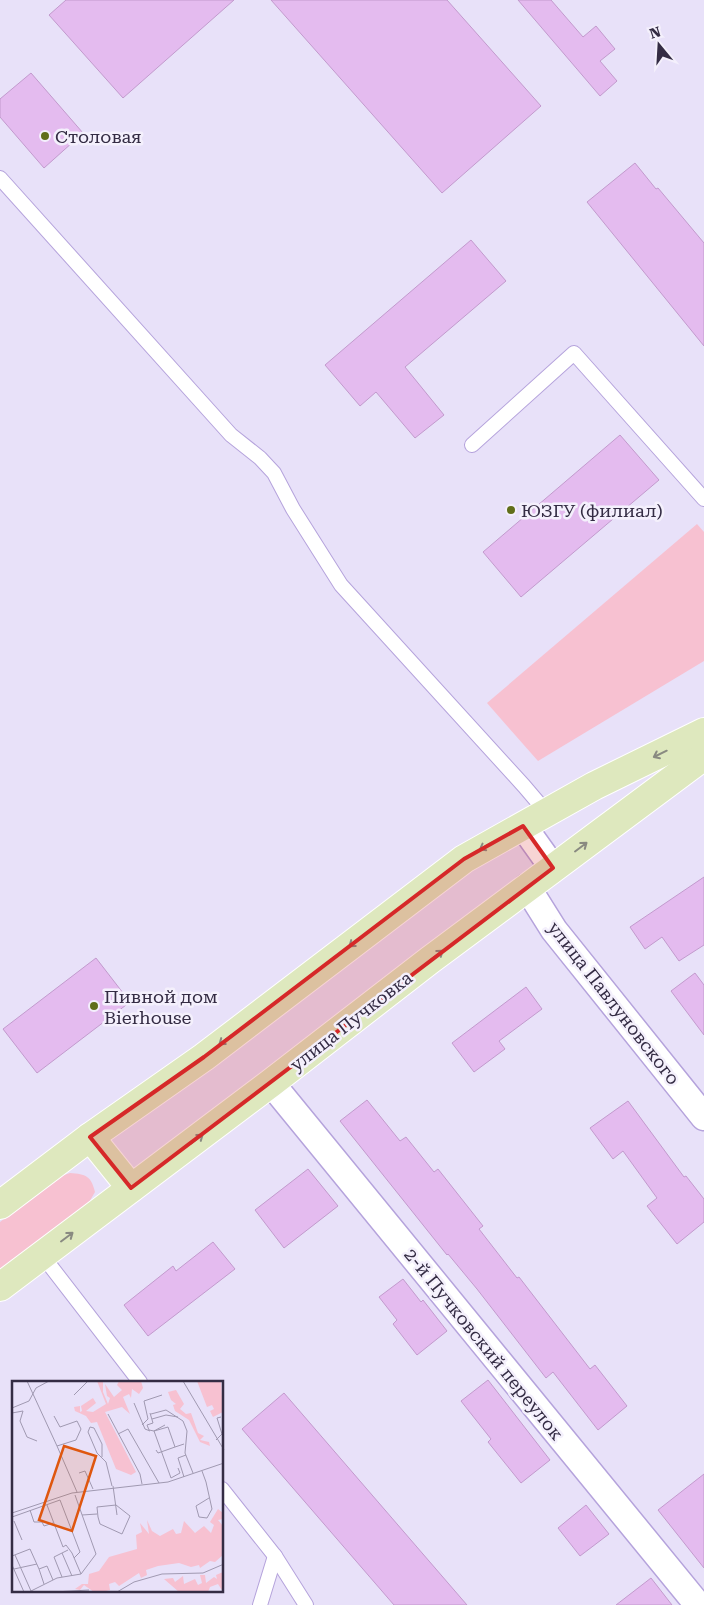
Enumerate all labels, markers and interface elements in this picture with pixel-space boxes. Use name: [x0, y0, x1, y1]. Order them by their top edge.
north arrow: [634, 20, 684, 70]
text: N: [647, 23, 663, 42]
place label: Столовая: [55, 126, 142, 147]
marker: Столовая: [39, 130, 51, 142]
place label: ЮЗГУ (филиал): [521, 500, 663, 521]
marker: ЮЗГУ (филиал): [505, 504, 517, 516]
one-way arrow: [653, 750, 668, 759]
one-way arrow: [479, 842, 493, 852]
one-way arrow: [574, 842, 587, 853]
street label: улица Павлуновского: [544, 917, 684, 1089]
one-way arrow: [348, 937, 362, 947]
one-way arrow: [430, 950, 444, 960]
street label: улица Пучковка: [286, 967, 416, 1075]
place label: Пивной дом Bierhouse: [104, 986, 218, 1028]
marker: Пивной дом Bierhouse: [88, 1000, 100, 1012]
one-way arrow: [219, 1035, 232, 1046]
one-way arrow: [190, 1134, 204, 1144]
one-way arrow: [60, 1231, 73, 1242]
street label: 2-й Пучковский переулок: [400, 1244, 568, 1444]
inset map: [12, 1381, 224, 1592]

